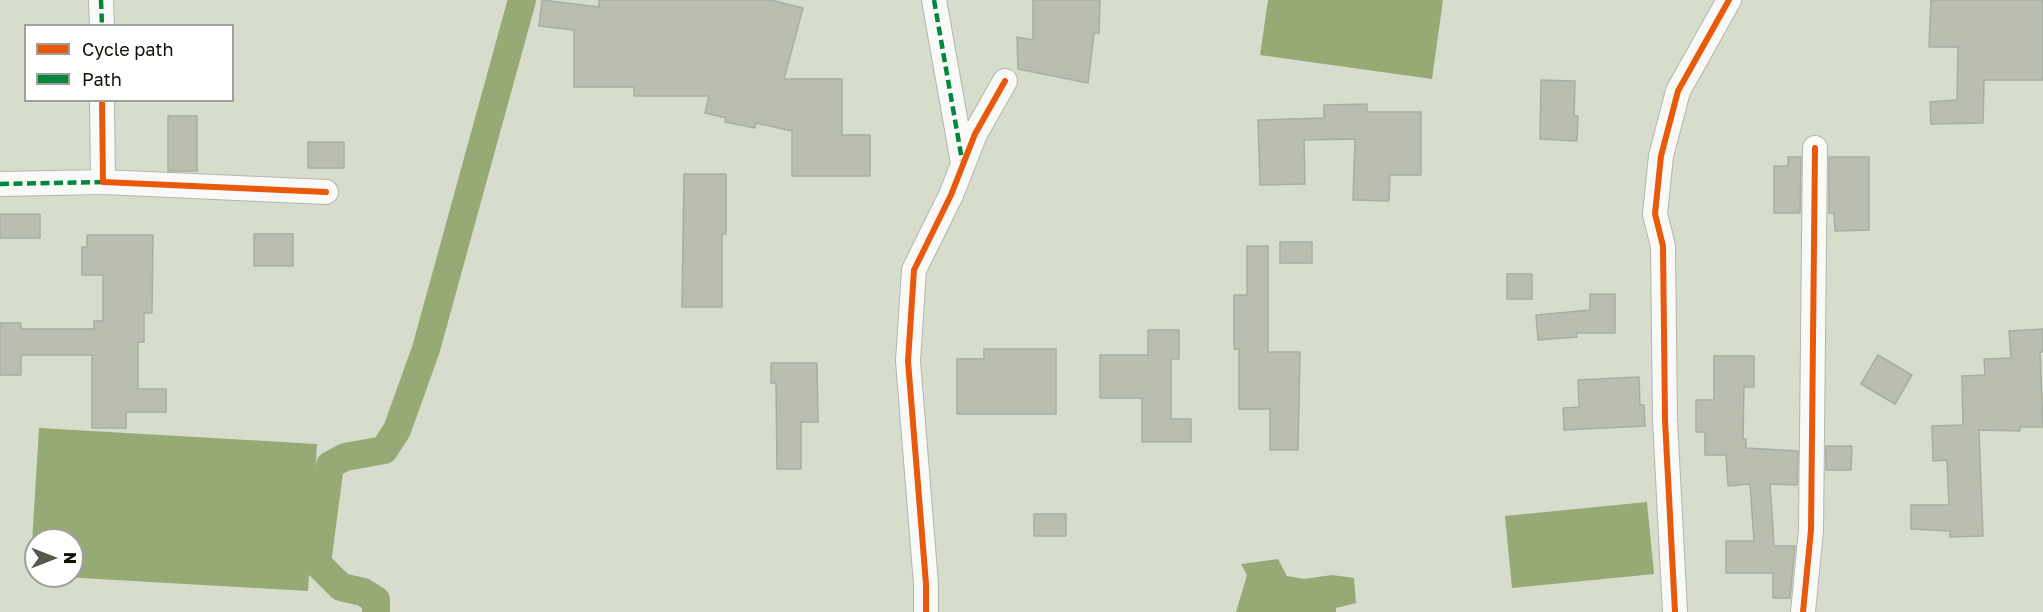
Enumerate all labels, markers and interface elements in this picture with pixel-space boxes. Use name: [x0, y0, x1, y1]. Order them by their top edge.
legend: [24, 24, 234, 102]
text: Cycle path: [82, 38, 174, 60]
text: Path: [82, 68, 122, 90]
north arrow: [24, 528, 84, 588]
text: N: [60, 552, 80, 564]

